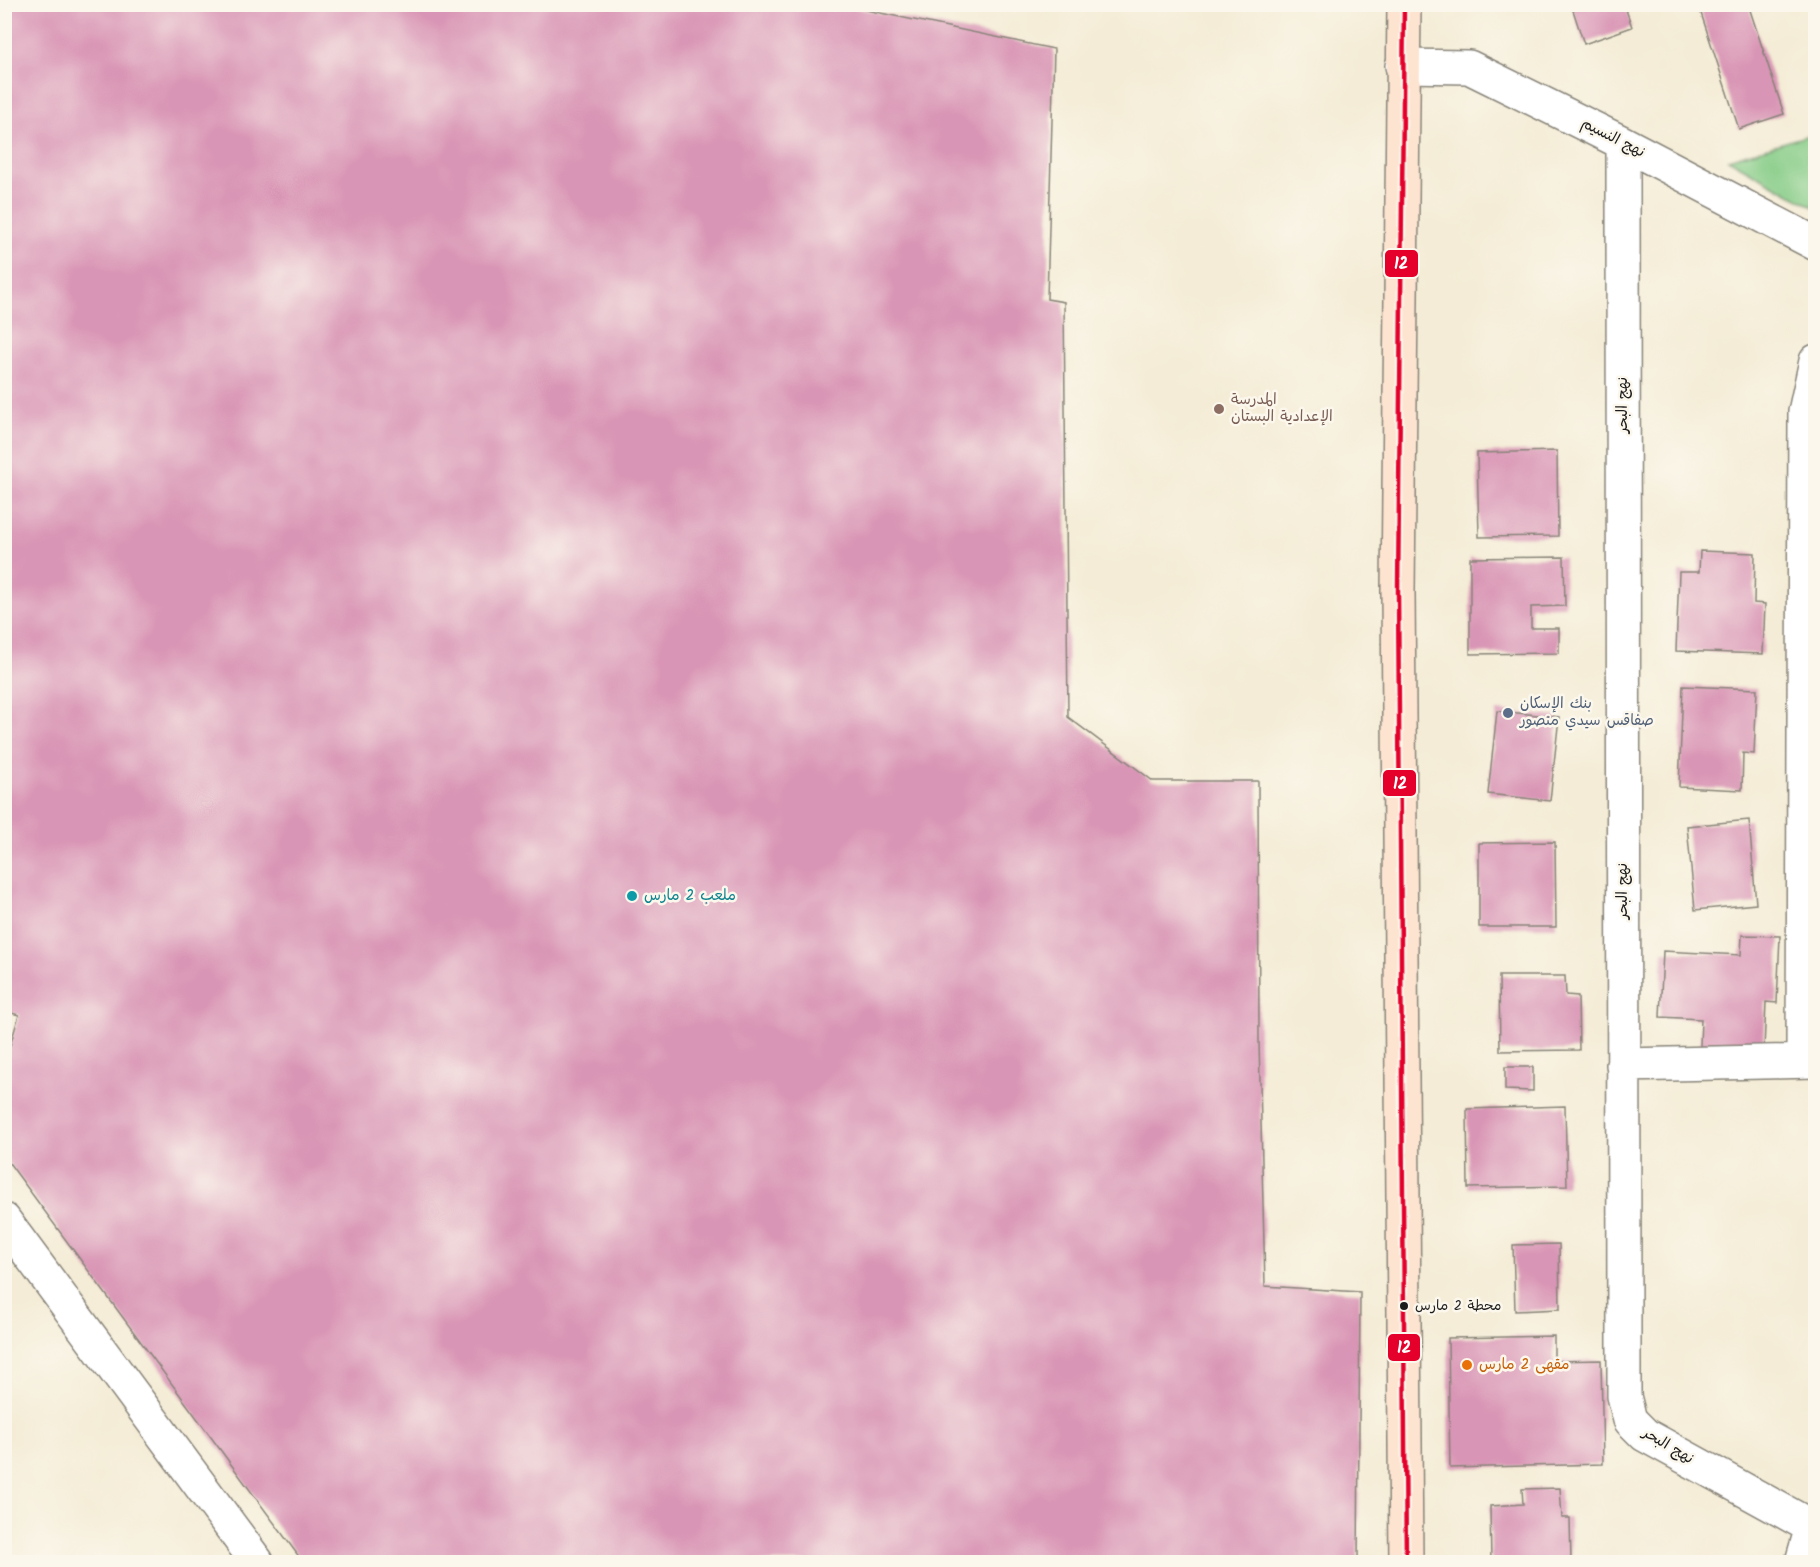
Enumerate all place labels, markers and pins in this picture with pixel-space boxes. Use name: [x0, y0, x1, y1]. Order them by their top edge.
place label: المدرسة الإعدادية البستان: [1231, 388, 1333, 429]
marker: المدرسة الإعدادية البستان: [1212, 402, 1226, 416]
place label: بنك الإسكان صفاقس سيدي منصور: [1519, 692, 1654, 733]
marker: بنك الإسكان صفاقس سيدي منصور: [1501, 706, 1515, 720]
place label: ملعب 2 مارس: [644, 884, 736, 908]
marker: ملعب 2 مارس: [625, 889, 639, 903]
place label: محطة 2 مارس: [1415, 1295, 1501, 1317]
marker: محطة 2 مارس: [1398, 1300, 1410, 1312]
place label: مقهى 2 مارس: [1479, 1353, 1570, 1377]
marker: مقهى 2 مارس: [1460, 1358, 1474, 1372]

